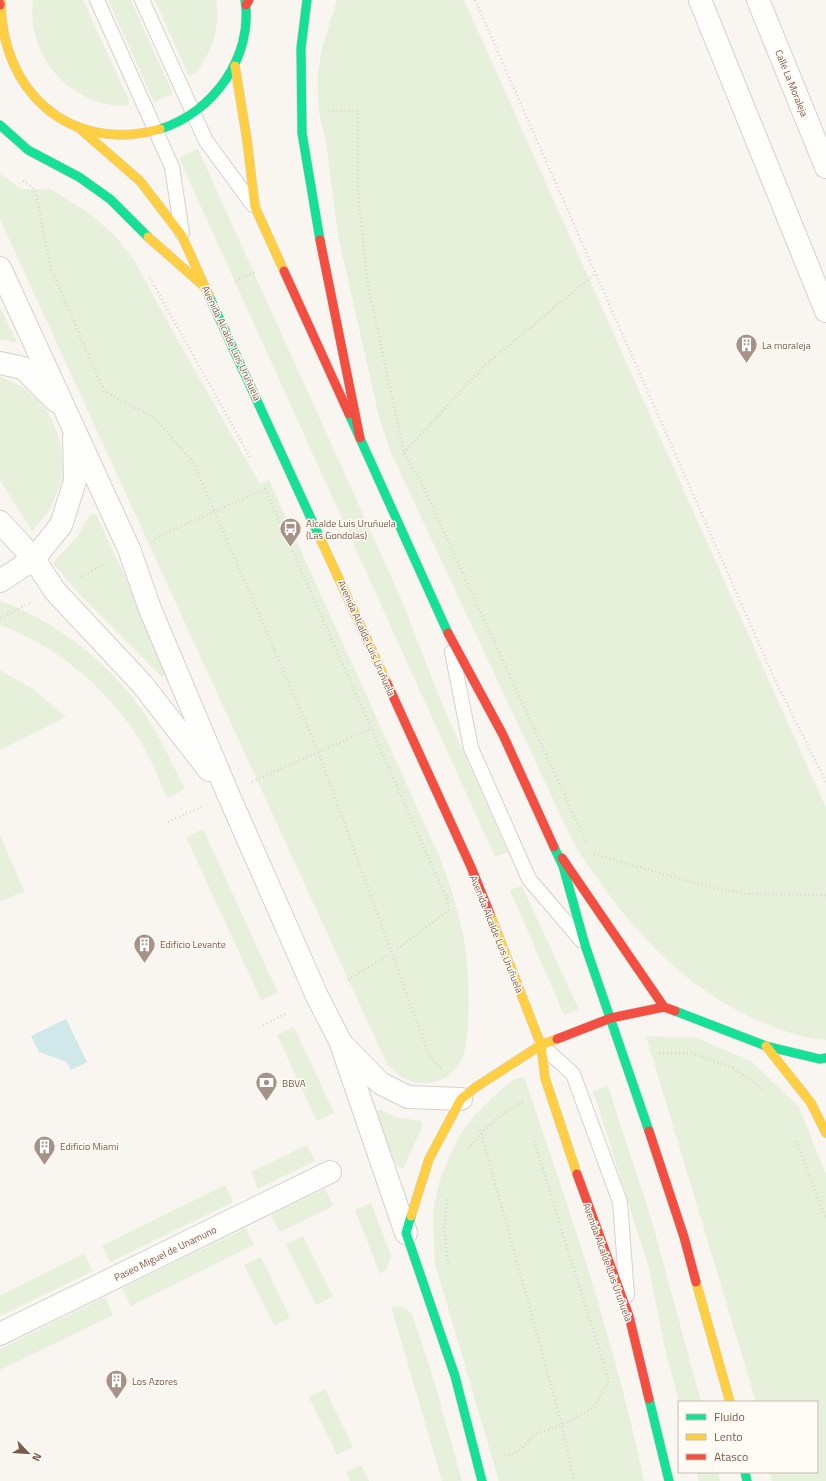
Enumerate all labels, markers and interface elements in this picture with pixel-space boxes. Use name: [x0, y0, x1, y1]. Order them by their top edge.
street label: Calle La Moraleja: [771, 47, 812, 119]
street label: Avenida Alcalde Luis Uruñuela: [198, 283, 265, 403]
building icon: La moraleja: [734, 332, 760, 365]
place label: La moraleja: [762, 338, 811, 353]
bus stop icon: Alcalde Luis Uruñuela (Las Gondolas): [278, 516, 304, 549]
place label: Alcalde Luis Uruñuela (Las Gondolas): [306, 516, 396, 543]
street label: Avenida Alcalde Luis Uruñuela: [334, 578, 399, 699]
street label: Avenida Alcalde Luis Uruñuela: [466, 873, 527, 995]
building icon: Edificio Levante: [131, 931, 157, 964]
place label: Edificio Levante: [160, 937, 226, 952]
bank icon: BBVA: [253, 1070, 279, 1103]
place label: BBVA: [282, 1076, 306, 1091]
building icon: Edificio Miami: [31, 1133, 57, 1166]
place label: Edificio Miami: [60, 1139, 119, 1154]
street label: Avenida Alcalde Luis Uruñuela: [579, 1201, 636, 1324]
street label: Paseo Miguel de Unamuno: [111, 1222, 219, 1285]
building icon: Los Azores: [103, 1368, 129, 1401]
place label: Los Azores: [132, 1374, 178, 1389]
legend: [678, 1401, 818, 1473]
text: Fluido: [714, 1407, 745, 1426]
text: Lento: [714, 1427, 743, 1446]
north arrow: [8, 1433, 48, 1473]
text: Atasco: [714, 1447, 748, 1466]
text: N: [28, 1450, 46, 1464]

